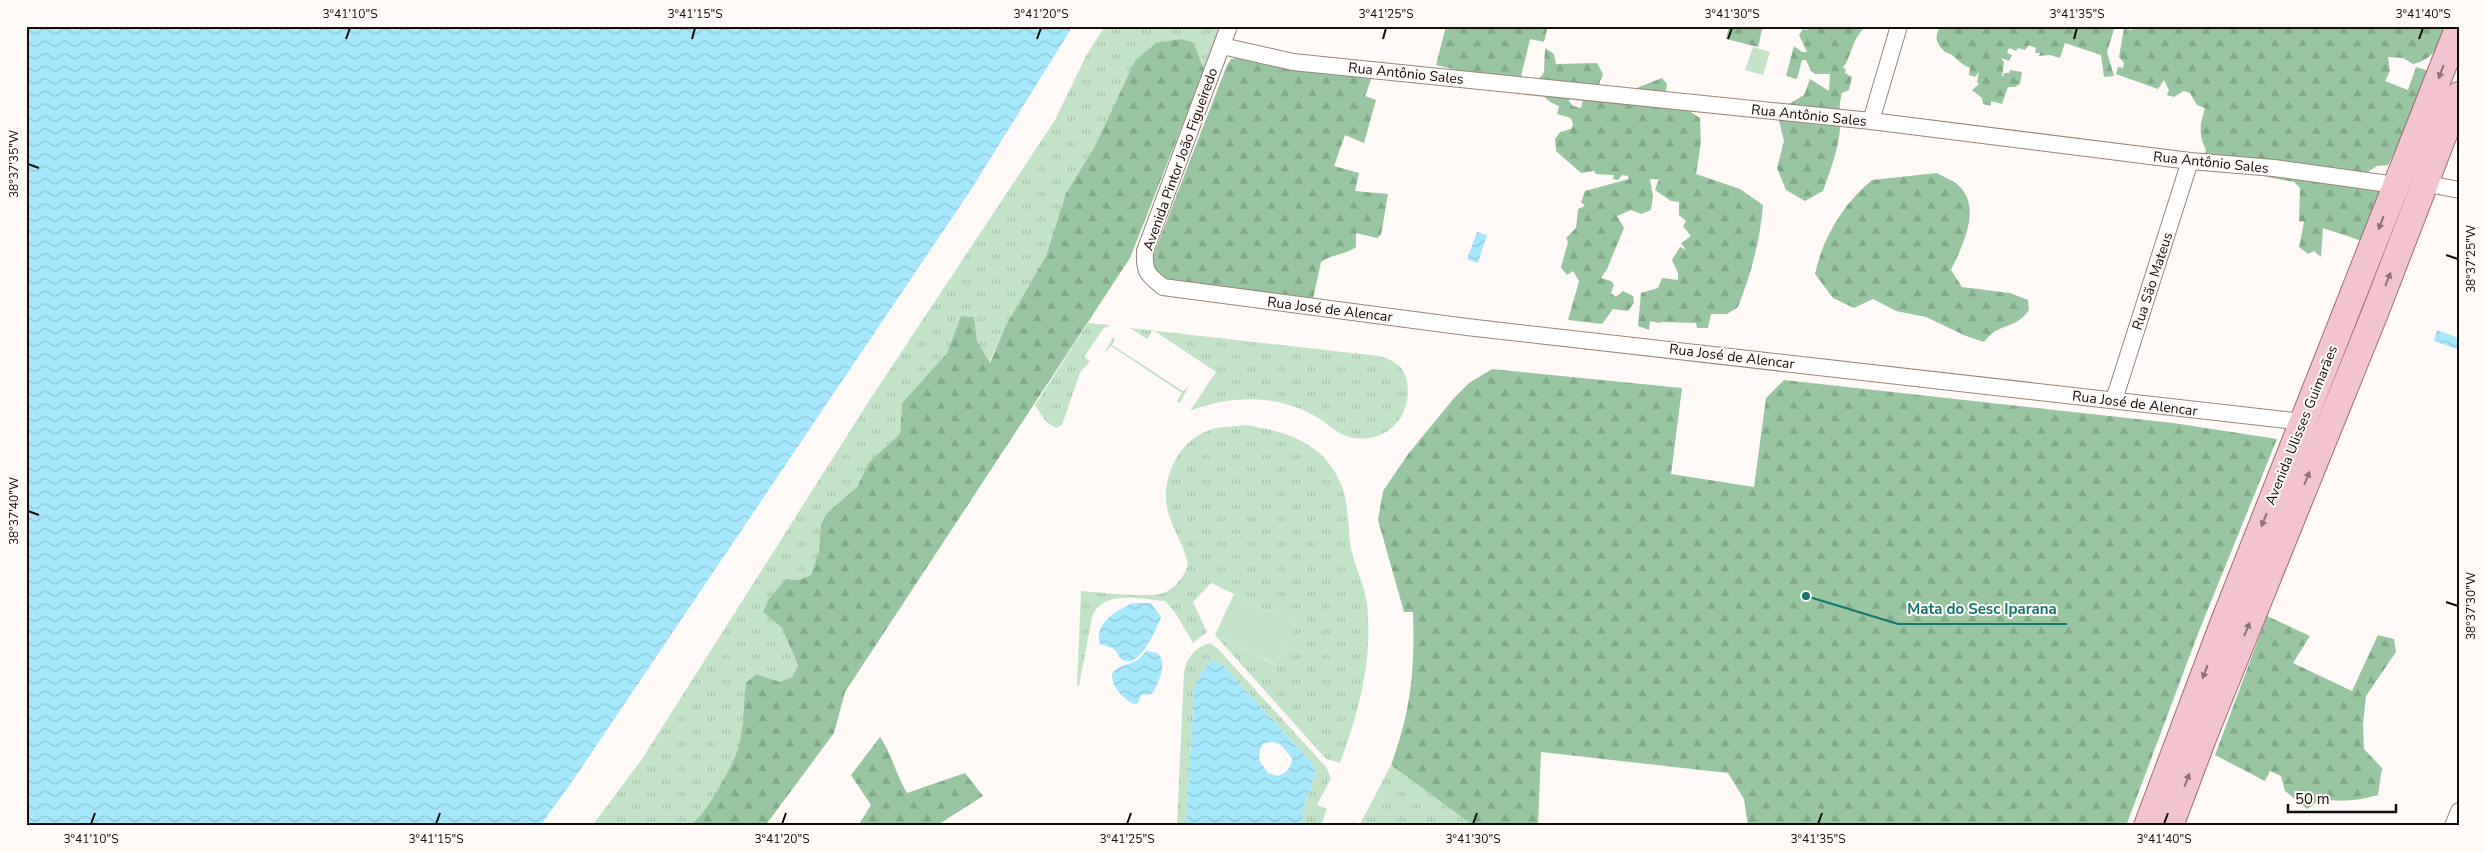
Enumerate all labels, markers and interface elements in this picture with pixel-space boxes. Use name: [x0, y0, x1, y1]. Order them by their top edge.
text: 3°41'10"S: [322, 6, 378, 22]
text: 3°41'15"S: [667, 6, 723, 22]
text: 3°41'20"S: [1013, 6, 1069, 22]
text: 3°41'25"S: [1358, 6, 1414, 22]
text: 3°41'30"S: [1704, 6, 1760, 22]
text: 3°41'35"S: [2049, 6, 2105, 22]
text: 3°41'40"S: [2395, 6, 2451, 22]
street label: Rua Antônio Sales: [1347, 58, 1465, 89]
street label: Avenida Pintor João Figueiredo: [1139, 65, 1223, 253]
one-way arrow: [2437, 65, 2445, 80]
street label: Rua Antônio Sales: [1750, 100, 1868, 131]
text: 38°37'35"W: [6, 130, 22, 198]
street label: Rua Antônio Sales: [2152, 147, 2270, 178]
one-way arrow: [2377, 216, 2385, 231]
text: 38°37'25"W: [2463, 225, 2479, 293]
street label: Rua São Mateus: [2128, 230, 2177, 333]
one-way arrow: [2384, 271, 2392, 286]
street label: Rua José de Alencar: [1266, 292, 1394, 327]
street label: Rua José de Alencar: [1668, 339, 1796, 374]
street label: Avenida Ulisses Guimarães: [2261, 342, 2342, 508]
street label: Rua José de Alencar: [2071, 386, 2199, 421]
one-way arrow: [2304, 471, 2312, 485]
text: 38°37'40"W: [6, 477, 22, 545]
one-way arrow: [2260, 513, 2267, 528]
text: 38°37'30"W: [2463, 572, 2479, 640]
callout: Mata do Sesc Iparana: [1898, 594, 2067, 624]
text: Mata do Sesc Iparana: [1907, 599, 2057, 619]
one-way arrow: [2243, 622, 2251, 636]
one-way arrow: [2200, 665, 2208, 679]
one-way arrow: [2183, 772, 2191, 787]
scale bar: [2288, 782, 2395, 814]
text: 50 m: [2295, 789, 2330, 809]
text: 3°41'10"S: [63, 831, 119, 847]
text: 3°41'15"S: [408, 831, 464, 847]
text: 3°41'20"S: [754, 831, 810, 847]
text: 3°41'25"S: [1099, 831, 1155, 847]
text: 3°41'30"S: [1445, 831, 1501, 847]
text: 3°41'35"S: [1790, 831, 1846, 847]
text: 3°41'40"S: [2136, 831, 2192, 847]

